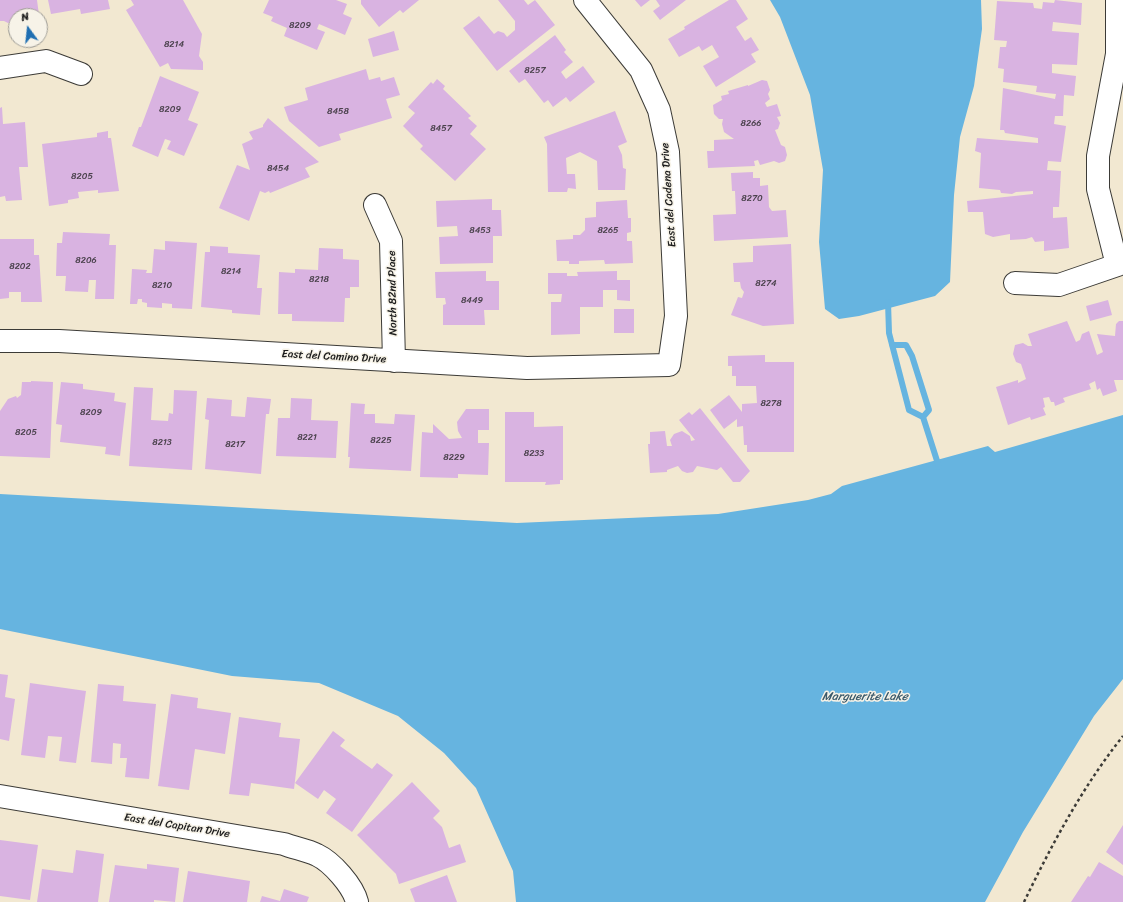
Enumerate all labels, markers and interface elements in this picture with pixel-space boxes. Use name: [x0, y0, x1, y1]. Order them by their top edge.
text: N: [19, 7, 31, 27]
north arrow: [8, 8, 48, 48]
house number: 8209: [289, 21, 311, 31]
house number: 8214: [164, 40, 184, 50]
house number: 8257: [524, 66, 546, 76]
house number: 8209: [159, 105, 181, 115]
house number: 8458: [327, 107, 349, 117]
house number: 8266: [741, 119, 761, 129]
house number: 8457: [430, 124, 452, 134]
street label: East del Cadena Drive: [659, 142, 679, 248]
house number: 8454: [267, 164, 289, 174]
house number: 8205: [71, 172, 93, 182]
house number: 8270: [741, 194, 763, 204]
house number: 8453: [469, 226, 491, 236]
house number: 8265: [597, 226, 619, 236]
street label: North 82nd Place: [386, 250, 400, 336]
house number: 8206: [75, 256, 97, 266]
house number: 8202: [9, 262, 31, 272]
house number: 8214: [221, 267, 241, 277]
house number: 8218: [309, 275, 329, 285]
house number: 8274: [755, 279, 777, 289]
house number: 8210: [152, 281, 172, 291]
house number: 8449: [461, 296, 483, 306]
street label: East del Camino Drive: [281, 348, 387, 366]
house number: 8278: [760, 399, 782, 409]
house number: 8209: [80, 408, 102, 418]
house number: 8205: [15, 428, 37, 438]
house number: 8221: [297, 433, 317, 443]
house number: 8225: [370, 436, 392, 446]
house number: 8213: [152, 438, 172, 448]
house number: 8217: [225, 440, 245, 450]
house number: 8233: [524, 449, 544, 459]
house number: 8229: [443, 453, 465, 463]
water label: Marguerite Lake: [822, 690, 908, 704]
street label: East del Capitan Drive: [123, 811, 231, 841]

